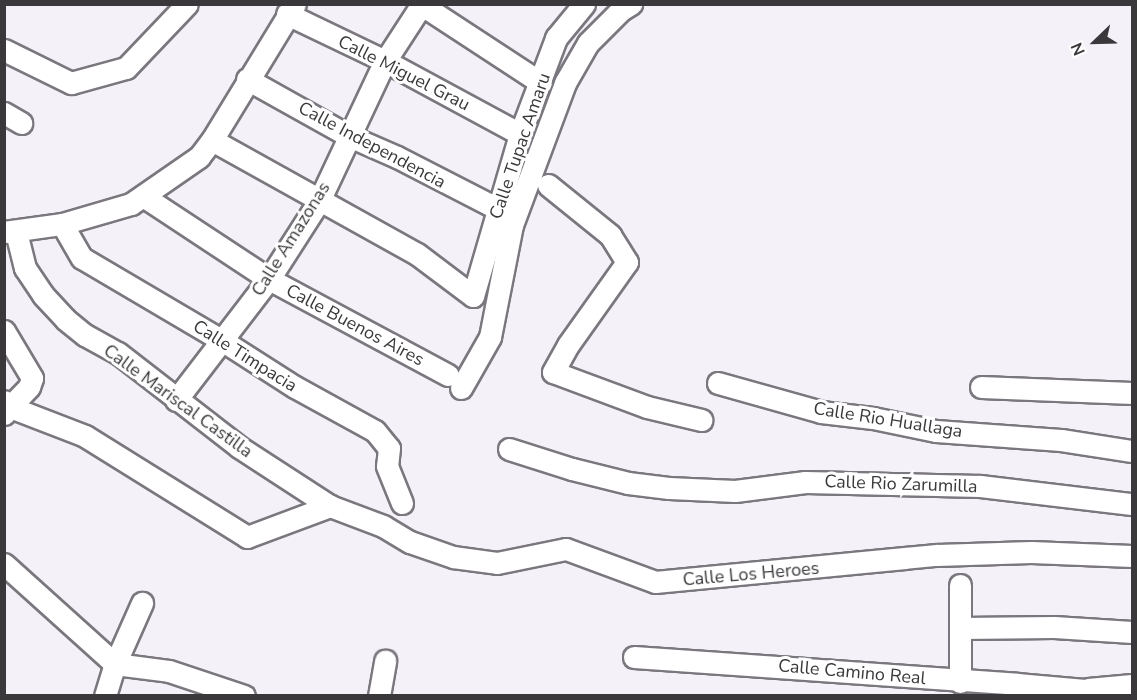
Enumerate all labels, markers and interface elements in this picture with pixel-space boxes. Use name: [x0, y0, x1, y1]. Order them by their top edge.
north arrow: [1065, 12, 1125, 72]
street label: Calle Miguel Grau: [335, 30, 473, 116]
text: N: [1066, 39, 1091, 59]
street label: Calle Tupac Amaru: [485, 70, 555, 222]
street label: Calle Independencia: [295, 97, 449, 193]
street label: Calle Amazonas: [247, 178, 335, 300]
street label: Calle Buenos Aires: [282, 279, 428, 371]
street label: Calle Timpacia: [189, 315, 301, 397]
street label: Calle Mariscal Castilla: [99, 340, 257, 462]
street label: Calle Rio Huallaga: [812, 398, 964, 442]
street label: Calle Rio Zarumilla: [824, 471, 978, 497]
street label: Calle Los Heroes: [682, 557, 820, 591]
street label: Calle Camino Real: [777, 655, 927, 689]

